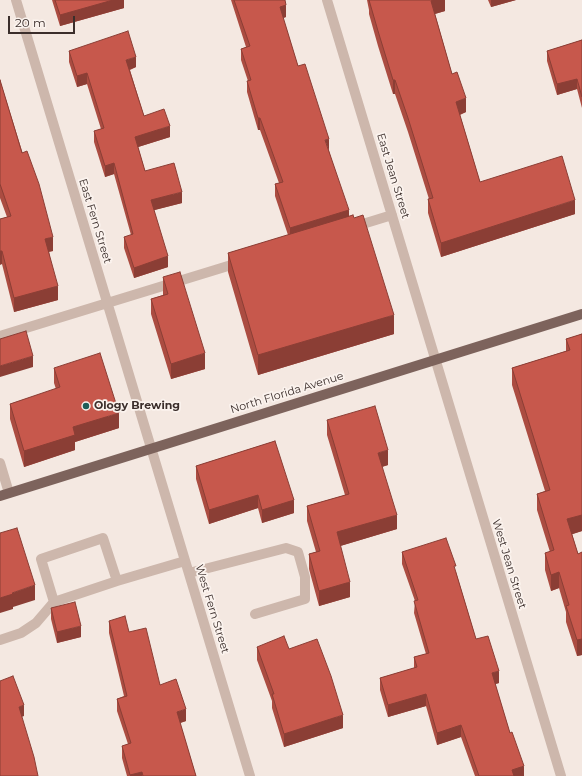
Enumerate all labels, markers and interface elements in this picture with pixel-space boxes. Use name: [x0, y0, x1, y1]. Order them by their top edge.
scale bar: [10, 8, 77, 34]
text: 20 m: [15, 15, 46, 30]
street label: East Jean Street: [374, 132, 412, 220]
street label: East Fern Street: [76, 177, 114, 265]
street label: North Florida Avenue: [229, 369, 345, 417]
place label: Ology Brewing: [94, 399, 180, 413]
marker: Ology Brewing: [81, 401, 91, 411]
street label: West Jean Street: [489, 518, 529, 610]
street label: West Fern Street: [192, 563, 232, 655]

